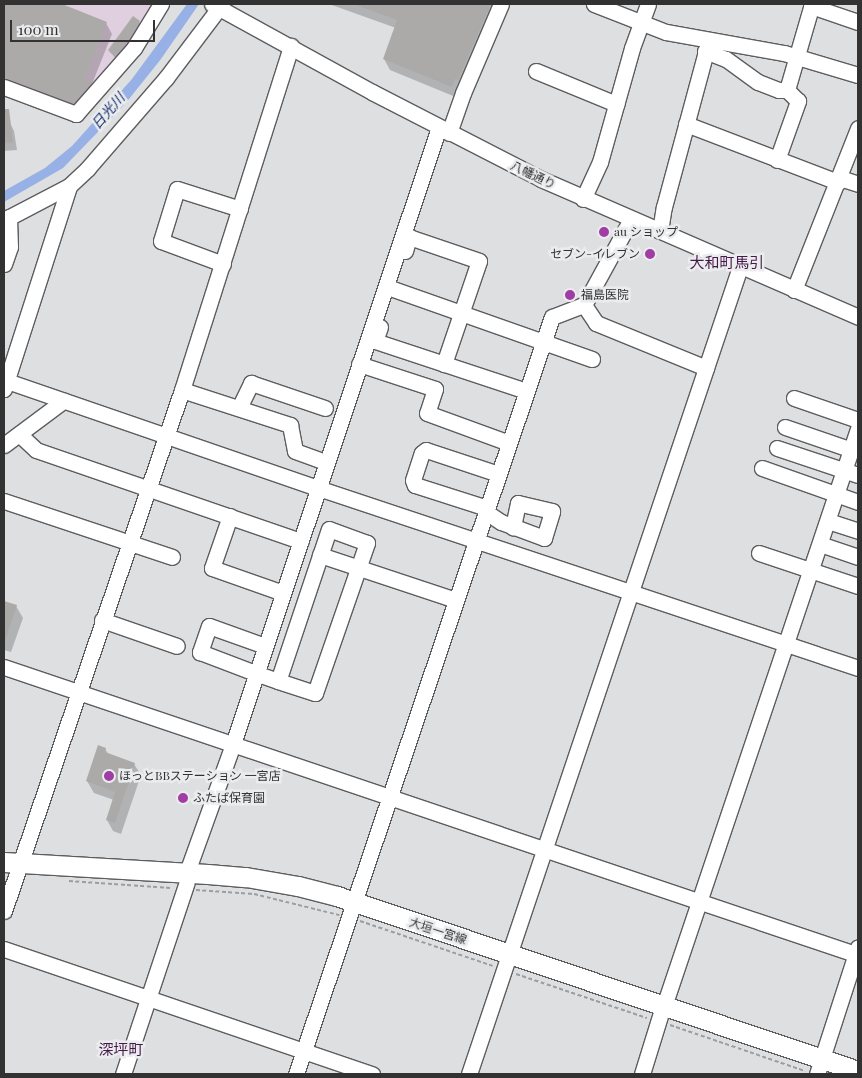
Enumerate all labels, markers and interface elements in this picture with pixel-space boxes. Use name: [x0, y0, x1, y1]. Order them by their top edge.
scale bar: [12, 10, 158, 42]
text: 100 m: [18, 19, 59, 39]
water label: 日光川: [88, 90, 128, 132]
street label: 八幡通り: [508, 158, 558, 192]
place label: au ショップ: [614, 225, 678, 239]
marker: au ショップ: [598, 226, 610, 238]
place label: セブン-イレブン: [550, 247, 640, 261]
marker: セブン-イレブン: [644, 248, 656, 260]
district label: 大和町馬引: [690, 254, 764, 272]
marker: 福島医院: [563, 288, 577, 302]
place label: 福島医院: [581, 288, 629, 302]
place label: ほっとBBステーション 一宮店: [119, 769, 281, 783]
marker: ほっとBBステーション 一宮店: [103, 770, 115, 782]
place label: ふたば保育園: [193, 791, 265, 805]
marker: ふたば保育園: [177, 792, 189, 804]
street label: 大垣一宮線: [407, 915, 469, 947]
district label: 深坪町: [99, 1041, 143, 1059]

